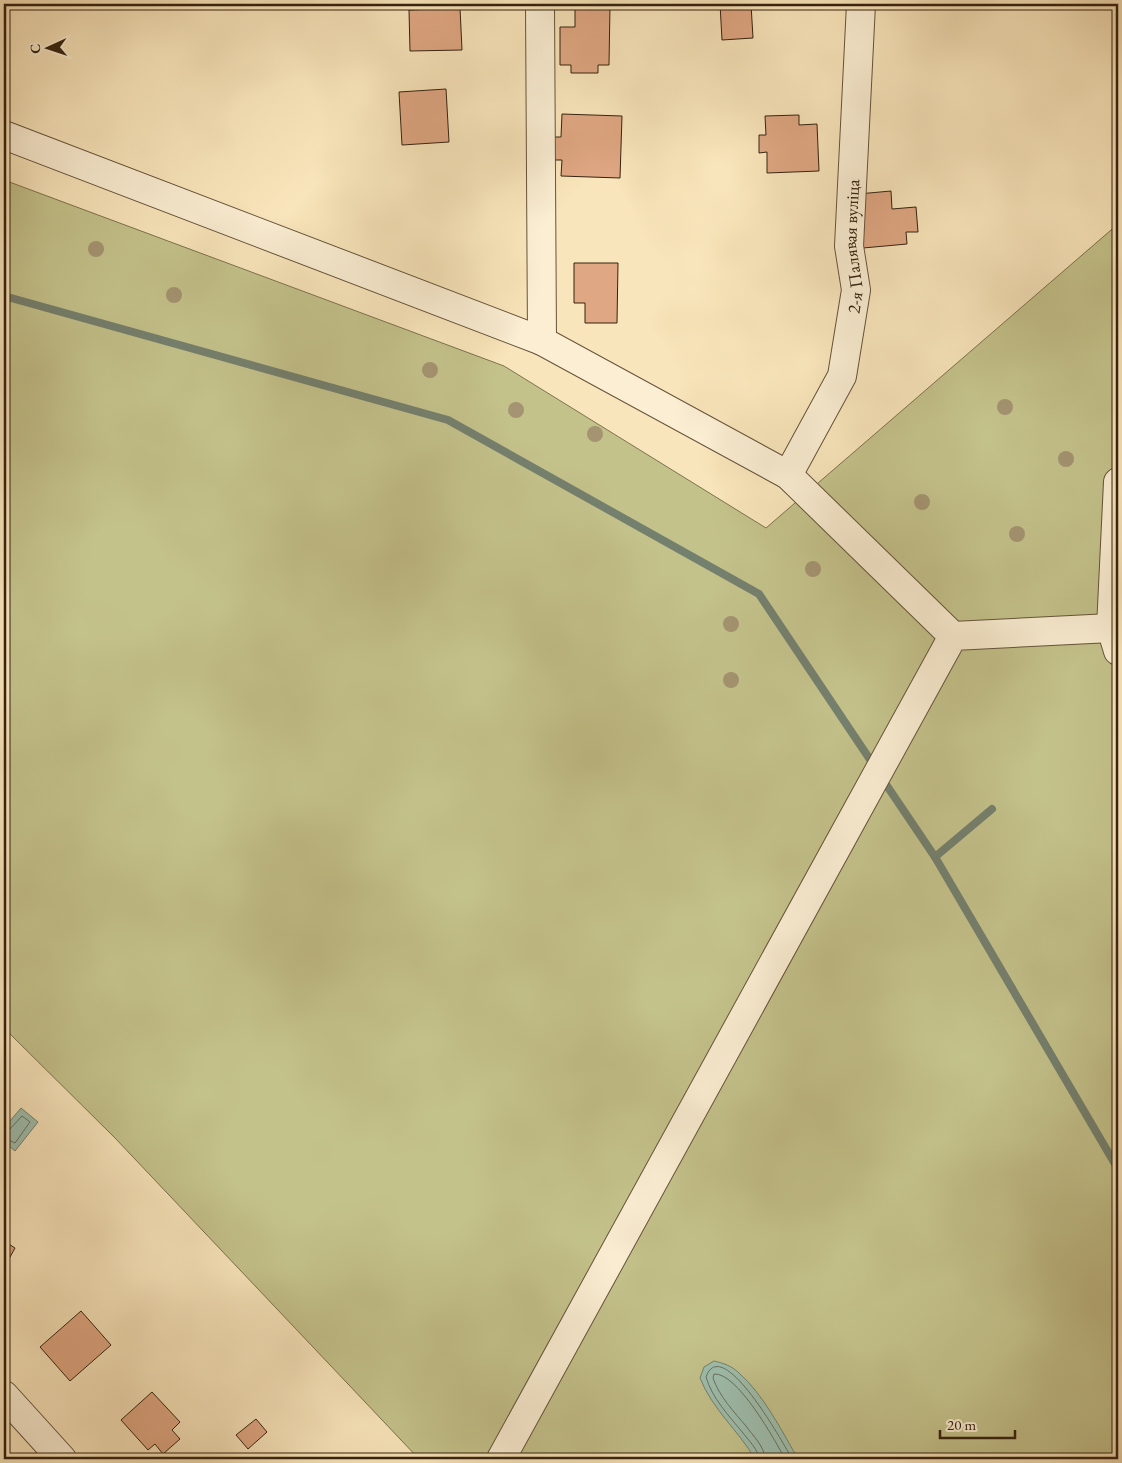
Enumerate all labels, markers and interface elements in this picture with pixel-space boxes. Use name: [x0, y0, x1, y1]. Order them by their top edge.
north arrow: [22, 22, 72, 72]
text: С: [26, 43, 44, 54]
street label: 2-я Палявая вуліца: [837, 178, 868, 315]
scale bar: [940, 1408, 1014, 1440]
text: 20 m: [947, 1415, 976, 1434]

